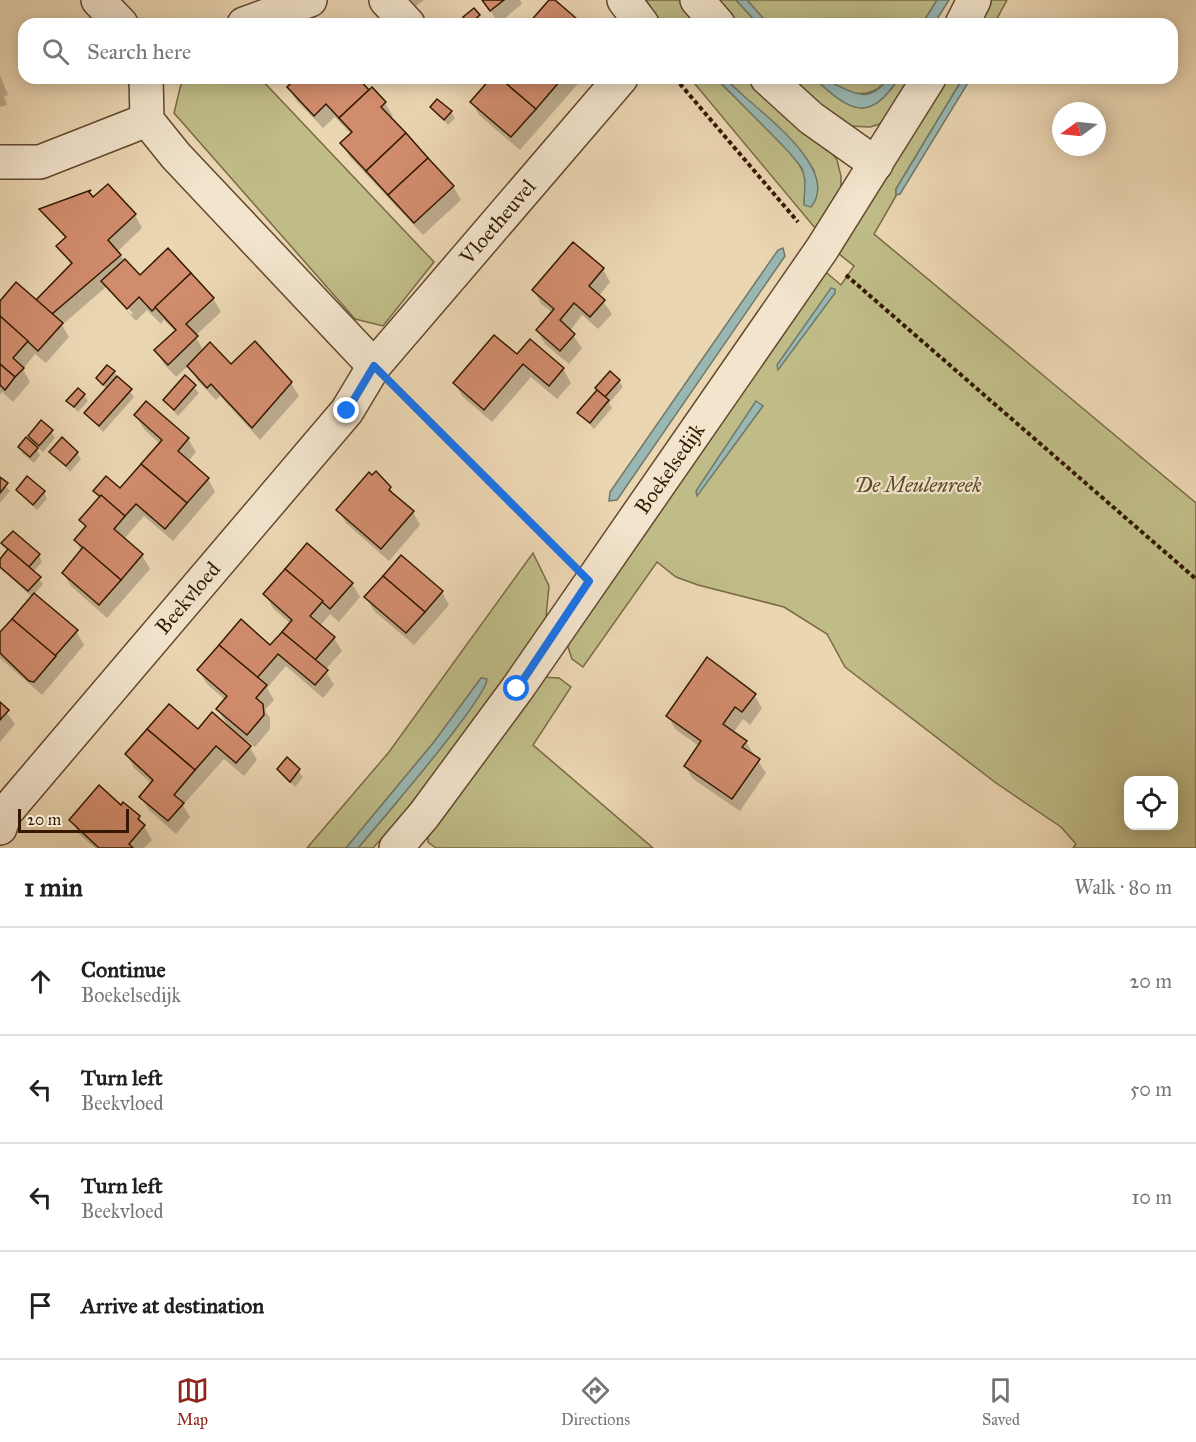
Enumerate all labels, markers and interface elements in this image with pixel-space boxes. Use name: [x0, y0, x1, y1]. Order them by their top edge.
search box: [18, 18, 1178, 84]
icon: search: [39, 35, 72, 68]
text: Search here: [87, 38, 191, 65]
north arrow: [1052, 102, 1106, 156]
street label: Vloetheuvel: [453, 174, 541, 270]
route end: [333, 397, 359, 423]
street label: Boekelsedijk: [629, 418, 710, 519]
park label: De Meulenreek: [854, 472, 982, 498]
street label: Beekvloed: [150, 556, 226, 640]
route start: [503, 675, 529, 701]
map controls: [1124, 776, 1178, 830]
button: locate: [1124, 776, 1178, 830]
scale bar: [18, 806, 129, 834]
text: 20 m: [27, 810, 61, 829]
text: 1 min: [24, 871, 83, 903]
text: Walk · 80 m: [1074, 875, 1172, 899]
text: Continue: [81, 956, 166, 983]
icon: ahead: [24, 965, 57, 998]
text: 20 m: [1129, 969, 1172, 993]
text: Boekelsedijk: [81, 983, 181, 1007]
text: Turn left: [81, 1064, 163, 1091]
icon: left: [24, 1073, 57, 1106]
text: 50 m: [1130, 1077, 1172, 1101]
text: Beekvloed: [81, 1091, 164, 1115]
text: Turn left: [81, 1172, 163, 1199]
icon: left: [24, 1181, 57, 1214]
text: 10 m: [1131, 1185, 1172, 1209]
text: Beekvloed: [81, 1199, 164, 1223]
icon: arrive: [24, 1289, 57, 1322]
text: Arrive at destination: [81, 1292, 264, 1319]
tab: Map: [176, 1374, 209, 1429]
tab: Directions: [561, 1374, 630, 1429]
tab: Saved: [982, 1374, 1020, 1429]

